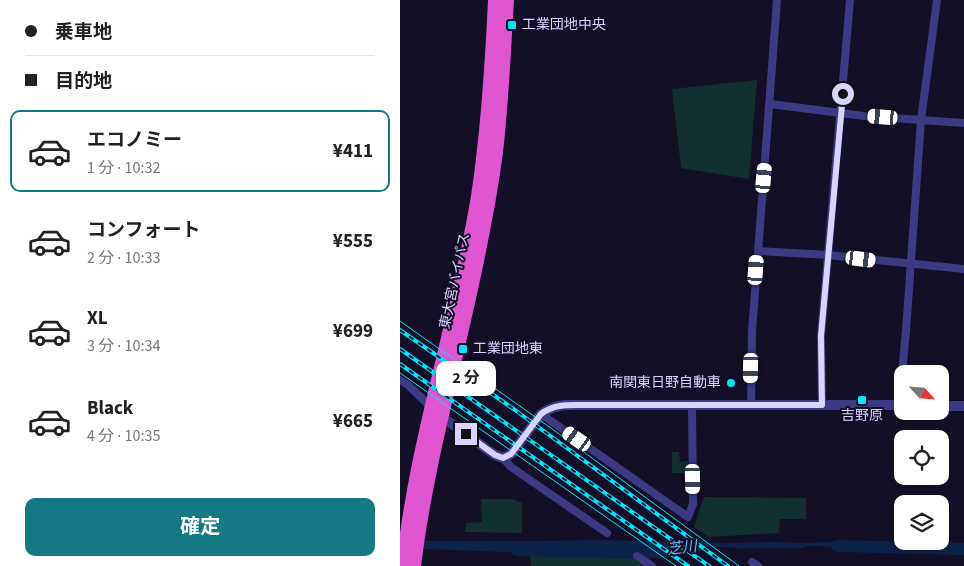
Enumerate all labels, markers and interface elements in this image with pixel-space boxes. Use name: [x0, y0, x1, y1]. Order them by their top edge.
place label: 工業団地中央: [522, 15, 606, 35]
text: 乗車地: [55, 19, 112, 46]
marker: 工業団地中央: [506, 19, 518, 31]
text: 目的地: [55, 68, 112, 95]
route start: [832, 83, 854, 105]
car: [867, 108, 898, 126]
text: エコノミー: [87, 127, 182, 154]
icon: car: [27, 129, 72, 174]
text: ¥411: [333, 138, 373, 165]
text: 1 分 · 10:32: [87, 157, 160, 179]
car: [755, 162, 772, 194]
text: コンフォート: [87, 217, 200, 244]
icon: car: [27, 219, 72, 264]
text: ¥555: [333, 228, 373, 255]
street label: 東大宮バイパス: [435, 231, 475, 331]
text: 2 分 · 10:33: [87, 247, 160, 269]
car: [845, 250, 876, 268]
car: [747, 255, 764, 285]
text: XL: [87, 305, 108, 332]
icon: car: [27, 309, 72, 354]
text: ¥699: [333, 318, 373, 345]
text: 3 分 · 10:34: [87, 335, 160, 357]
place label: 工業団地東: [473, 339, 543, 359]
marker: 工業団地東: [457, 343, 469, 355]
car: [743, 353, 758, 383]
callout: 2 分: [436, 362, 496, 396]
north arrow: [894, 365, 949, 420]
map controls: [894, 365, 949, 550]
text: 2 分: [452, 367, 480, 389]
place label: 南関東日野自動車: [609, 373, 721, 393]
marker: 南関東日野自動車: [725, 377, 737, 389]
marker: 吉野原: [856, 394, 868, 406]
text: Black: [87, 395, 133, 422]
icon: car: [27, 399, 72, 444]
place label: 吉野原: [841, 406, 883, 426]
text: ¥665: [333, 408, 373, 435]
route end: [455, 423, 477, 445]
car: [560, 424, 593, 454]
text: 4 分 · 10:35: [87, 425, 160, 447]
button: locate: [894, 430, 949, 485]
car: [685, 464, 700, 494]
button: layers: [894, 495, 949, 550]
button: 確定: [25, 498, 375, 556]
water label: 芝川: [666, 536, 700, 560]

